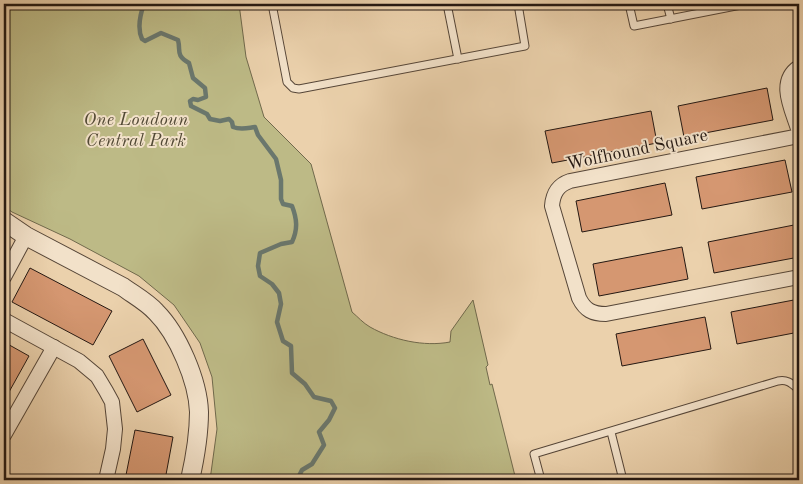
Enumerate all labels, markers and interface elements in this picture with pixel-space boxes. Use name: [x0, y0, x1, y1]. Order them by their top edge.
park label: One Loudoun Central Park: [84, 111, 188, 150]
street label: Wolfhound Square: [565, 126, 709, 174]

